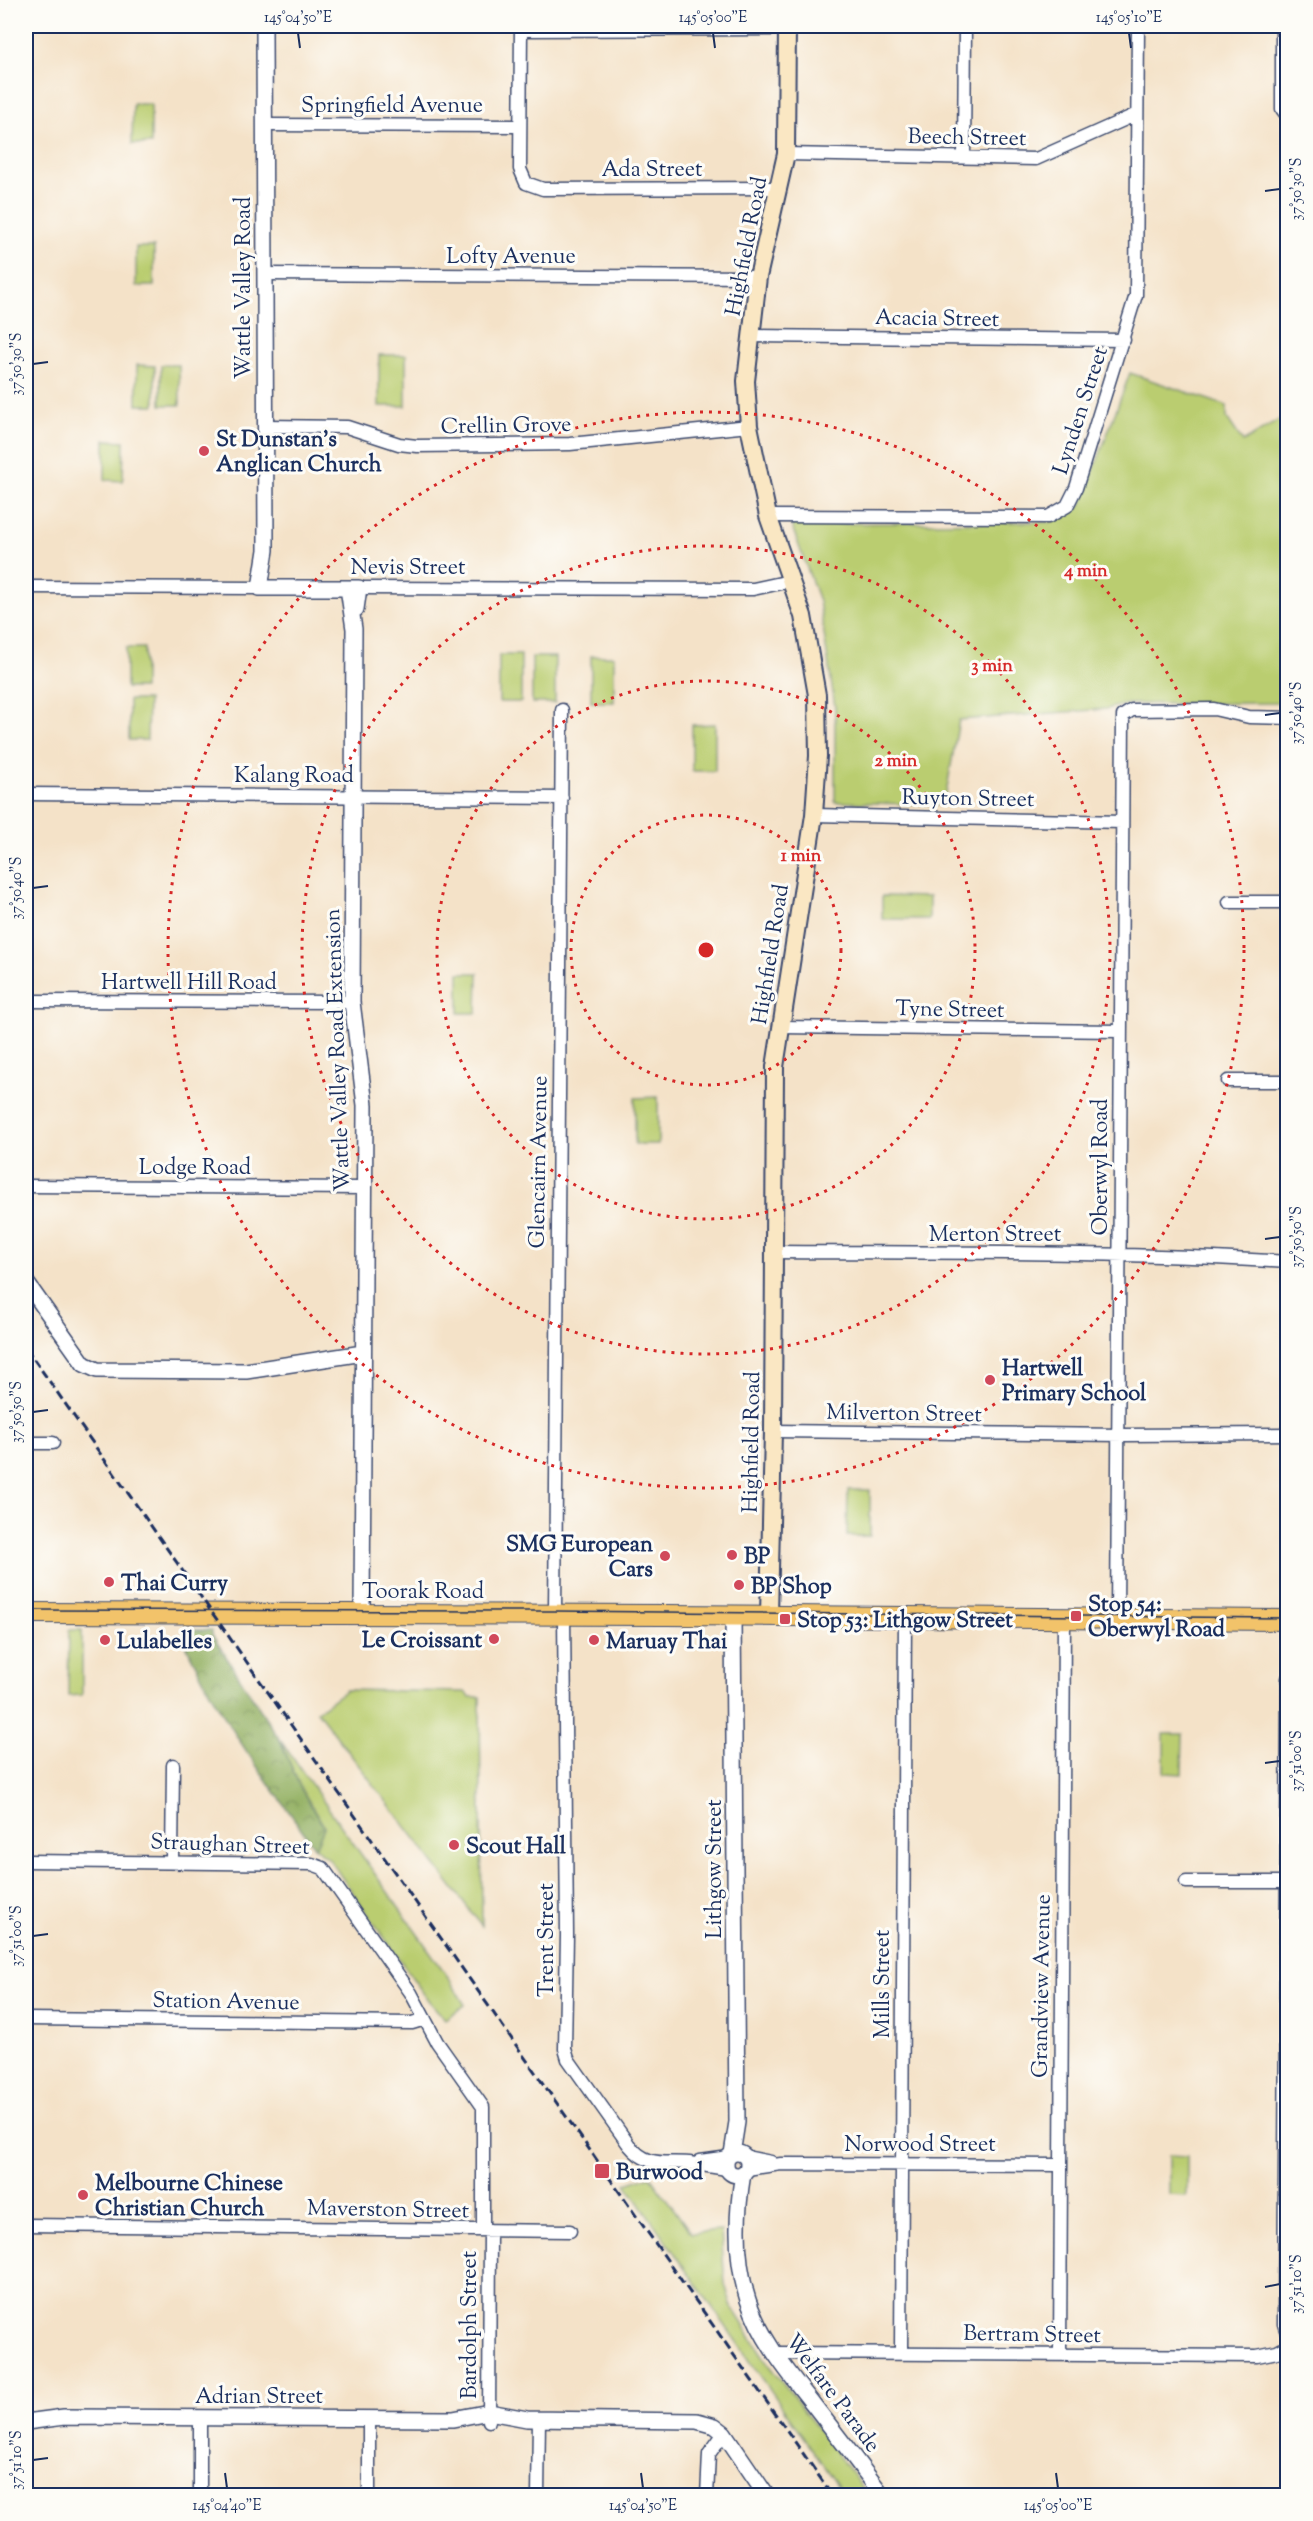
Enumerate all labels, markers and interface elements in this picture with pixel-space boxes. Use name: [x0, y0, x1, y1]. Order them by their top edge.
text: 145°04'50"E: [264, 8, 332, 29]
text: 145°05'00"E: [679, 8, 747, 29]
text: 145°05'10"E: [1096, 8, 1162, 29]
street label: Springfield Avenue: [301, 91, 483, 123]
street label: Beech Street: [907, 122, 1027, 156]
street label: Ada Street: [602, 155, 703, 187]
text: 37°50'30"S: [1287, 158, 1308, 220]
street label: Highfield Road: [719, 174, 777, 319]
street label: Wattle Valley Road: [229, 197, 261, 379]
street label: Lofty Avenue: [446, 242, 576, 274]
street label: Acacia Street: [874, 303, 1000, 337]
text: 37°50'30"S: [7, 333, 28, 395]
street label: Lynden Street: [1046, 342, 1118, 479]
street label: Crellin Grove: [440, 410, 572, 444]
place label: St Dunstan's Anglican Church: [216, 425, 382, 482]
marker: St Dunstan's Anglican Church: [197, 444, 211, 458]
street label: Nevis Street: [350, 553, 466, 585]
text: 4 min: [1063, 559, 1108, 585]
text: 3 min: [971, 654, 1013, 680]
text: 37°50'40"S: [1287, 682, 1308, 744]
text: 2 min: [875, 749, 918, 775]
street label: Kalang Road: [234, 761, 354, 793]
street label: Ruyton Street: [901, 783, 1035, 817]
text: 1 min: [781, 844, 822, 870]
text: 37°50'40"S: [7, 857, 28, 919]
street label: Highfield Road: [745, 882, 799, 1027]
street label: Wattle Valley Road Extension: [318, 908, 360, 1192]
centre of rings: [696, 940, 716, 960]
street label: Hartwell Hill Road: [101, 968, 277, 1000]
street label: Tyne Street: [895, 994, 1005, 1028]
street label: Glencairn Avenue: [522, 1075, 558, 1249]
street label: Oberwyl Road: [1086, 1099, 1118, 1235]
street label: Lodge Road: [139, 1153, 251, 1185]
text: 37°50'50"S: [1287, 1206, 1308, 1268]
street label: Merton Street: [929, 1220, 1062, 1252]
place label: Hartwell Primary School: [1002, 1354, 1147, 1411]
street label: Highfield Road: [736, 1371, 770, 1513]
marker: Hartwell Primary School: [983, 1373, 997, 1387]
text: 37°50'50"S: [7, 1381, 28, 1443]
street label: Milverton Street: [826, 1398, 983, 1432]
place label: SMG European Cars: [506, 1530, 653, 1587]
place label: BP: [744, 1542, 771, 1574]
marker: BP: [725, 1548, 739, 1562]
marker: SMG European Cars: [658, 1549, 672, 1563]
place label: Thai Curry: [121, 1569, 228, 1601]
place label: BP Shop: [751, 1572, 832, 1604]
marker: Thai Curry: [102, 1575, 116, 1589]
street label: Toorak Road: [362, 1577, 484, 1609]
marker: BP Shop: [732, 1578, 746, 1592]
place label: Stop 54: Oberwyl Road: [1088, 1590, 1225, 1647]
place label: Stop 53: Lithgow Street: [797, 1606, 1013, 1638]
marker: Stop 54: Oberwyl Road: [1069, 1609, 1083, 1623]
marker: Stop 53: Lithgow Street: [778, 1612, 792, 1626]
place label: Le Croissant: [362, 1626, 482, 1658]
place label: Lulabelles: [117, 1627, 212, 1659]
place label: Maruay Thai: [606, 1627, 728, 1659]
marker: Le Croissant: [487, 1632, 501, 1646]
marker: Lulabelles: [98, 1633, 112, 1647]
marker: Maruay Thai: [587, 1633, 601, 1647]
text: 37°51'00"S: [1287, 1730, 1308, 1792]
street label: Lithgow Street: [700, 1799, 732, 1939]
street label: Straughan Street: [150, 1827, 311, 1865]
place label: Scout Hall: [466, 1832, 567, 1864]
marker: Scout Hall: [447, 1838, 461, 1852]
street label: Trent Street: [532, 1883, 564, 1997]
street label: Grandview Avenue: [1025, 1894, 1061, 2078]
text: 37°51'00"S: [7, 1905, 28, 1967]
street label: Mills Street: [868, 1929, 900, 2038]
street label: Station Avenue: [152, 1986, 300, 2020]
street label: Norwood Street: [844, 2130, 996, 2162]
place label: Burwood: [616, 2158, 704, 2190]
marker: Burwood: [593, 2162, 611, 2180]
place label: Melbourne Chinese Christian Church: [95, 2169, 283, 2226]
marker: Melbourne Chinese Christian Church: [76, 2188, 90, 2202]
street label: Maverston Street: [307, 2194, 470, 2228]
street label: Bardolph Street: [455, 2250, 487, 2399]
text: 37°51'10"S: [1287, 2254, 1308, 2314]
street label: Bertram Street: [963, 2319, 1102, 2353]
street label: Welfare Parade: [776, 2328, 887, 2460]
street label: Adrian Street: [195, 2382, 324, 2414]
text: 37°51'10"S: [7, 2430, 28, 2490]
text: 145°04'40"E: [193, 2496, 261, 2517]
text: 145°04'50"E: [609, 2496, 677, 2517]
text: 145°05'00"E: [1024, 2496, 1092, 2517]

